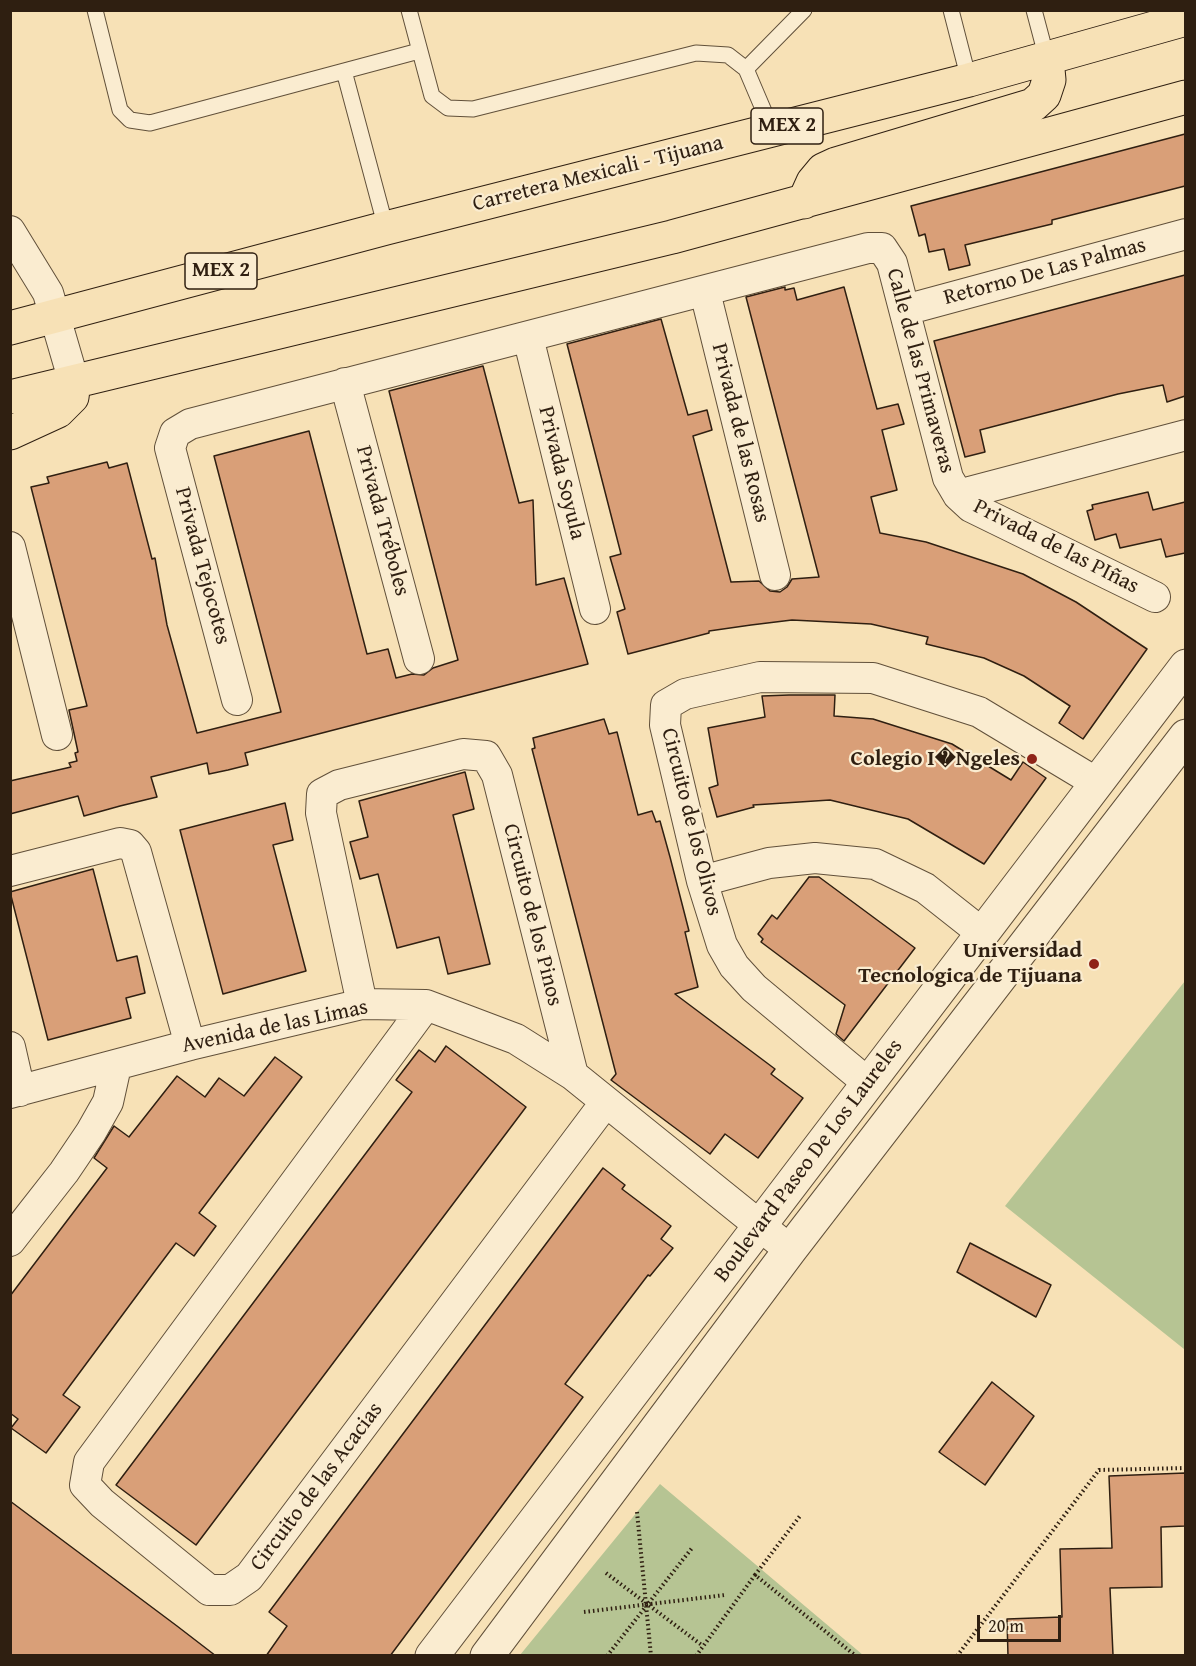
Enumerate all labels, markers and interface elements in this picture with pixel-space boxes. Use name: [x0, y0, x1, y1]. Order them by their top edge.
road number: MEX 2: [751, 108, 823, 144]
street label: Carretera Mexicali - Tijuana: [470, 130, 726, 218]
street label: Retorno De Las Palmas: [941, 232, 1149, 312]
road number: MEX 2: [185, 253, 257, 289]
street label: Calle de las Primaveras: [880, 266, 960, 476]
street label: Privada de las Rosas: [705, 341, 775, 525]
street label: Privada Soyula: [532, 404, 590, 542]
street label: Privada Tréboles: [349, 443, 415, 599]
street label: Privada Tejocotes: [168, 484, 236, 648]
street label: Privada de las PIñas: [969, 494, 1143, 600]
street label: Circuito de los Olivos: [655, 725, 727, 919]
place label: Colegio I�Ngeles: [850, 746, 1020, 772]
marker: Colegio I�Ngeles: [1025, 752, 1039, 766]
street label: Circuito de los Pinos: [497, 821, 567, 1009]
place label: Universidad Tecnologica de Tijuana: [858, 938, 1082, 990]
marker: Universidad Tecnologica de Tijuana: [1087, 957, 1101, 971]
street label: Avenida de las Limas: [180, 994, 370, 1060]
street label: Boulevard Paseo De Los Laureles: [709, 1034, 909, 1288]
street label: Circuito de las Acacias: [245, 1398, 389, 1576]
scale bar: [980, 1603, 1064, 1641]
text: 20 m: [988, 1612, 1024, 1639]

